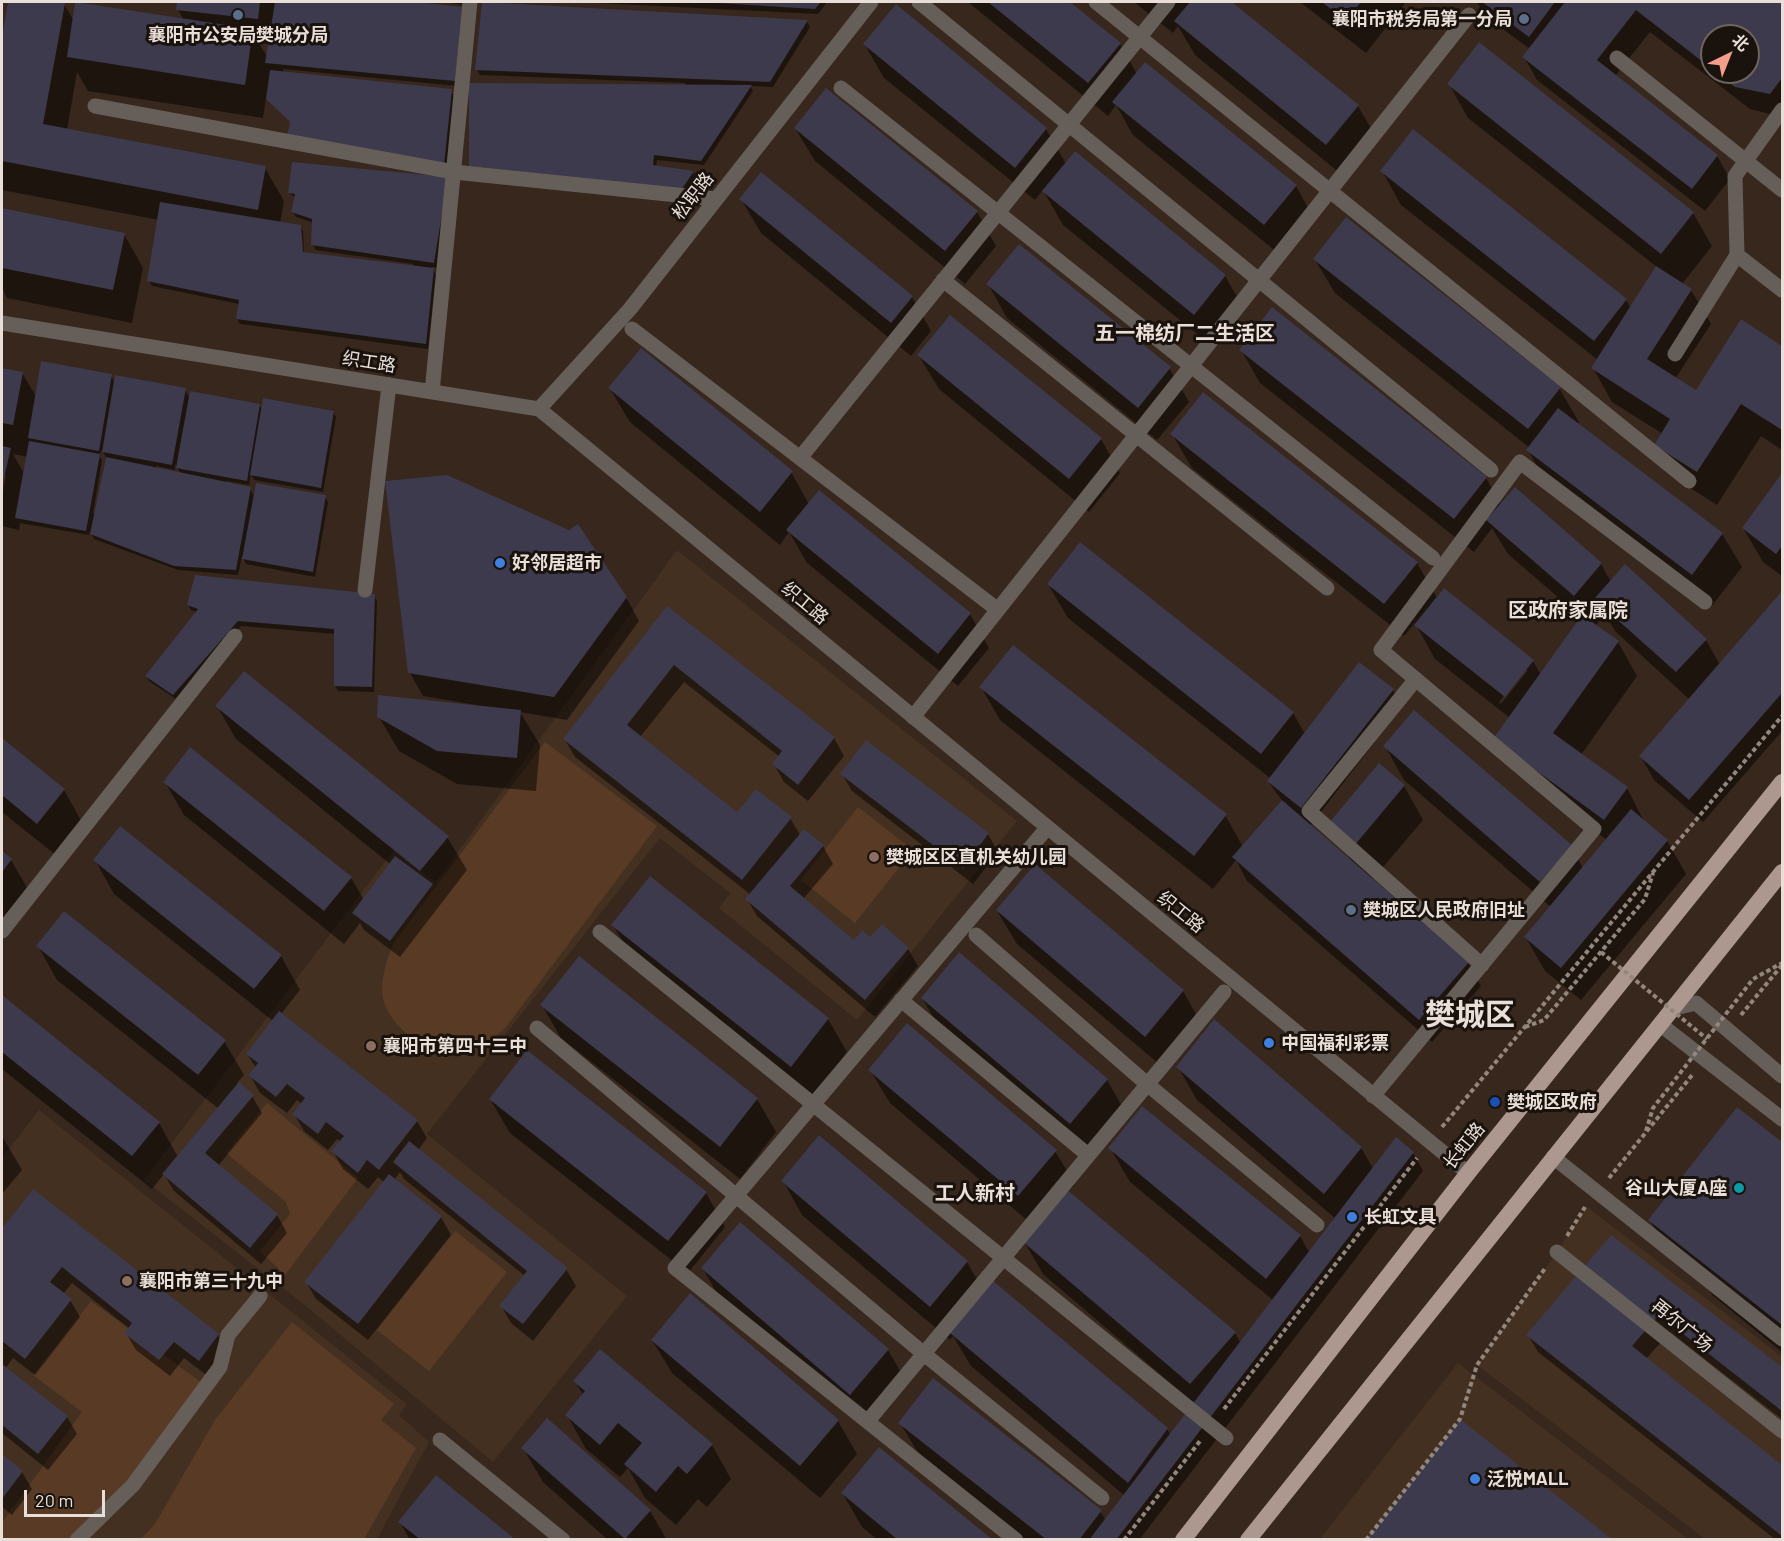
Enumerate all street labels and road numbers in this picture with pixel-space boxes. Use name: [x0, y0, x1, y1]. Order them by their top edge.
street label: 松职路: [668, 168, 718, 224]
street label: 织工路: [341, 347, 397, 377]
street label: 织工路: [777, 577, 833, 629]
street label: 织工路: [1153, 887, 1209, 937]
street label: 长虹路: [1439, 1118, 1489, 1174]
street label: 再尔广场: [1647, 1295, 1717, 1357]

